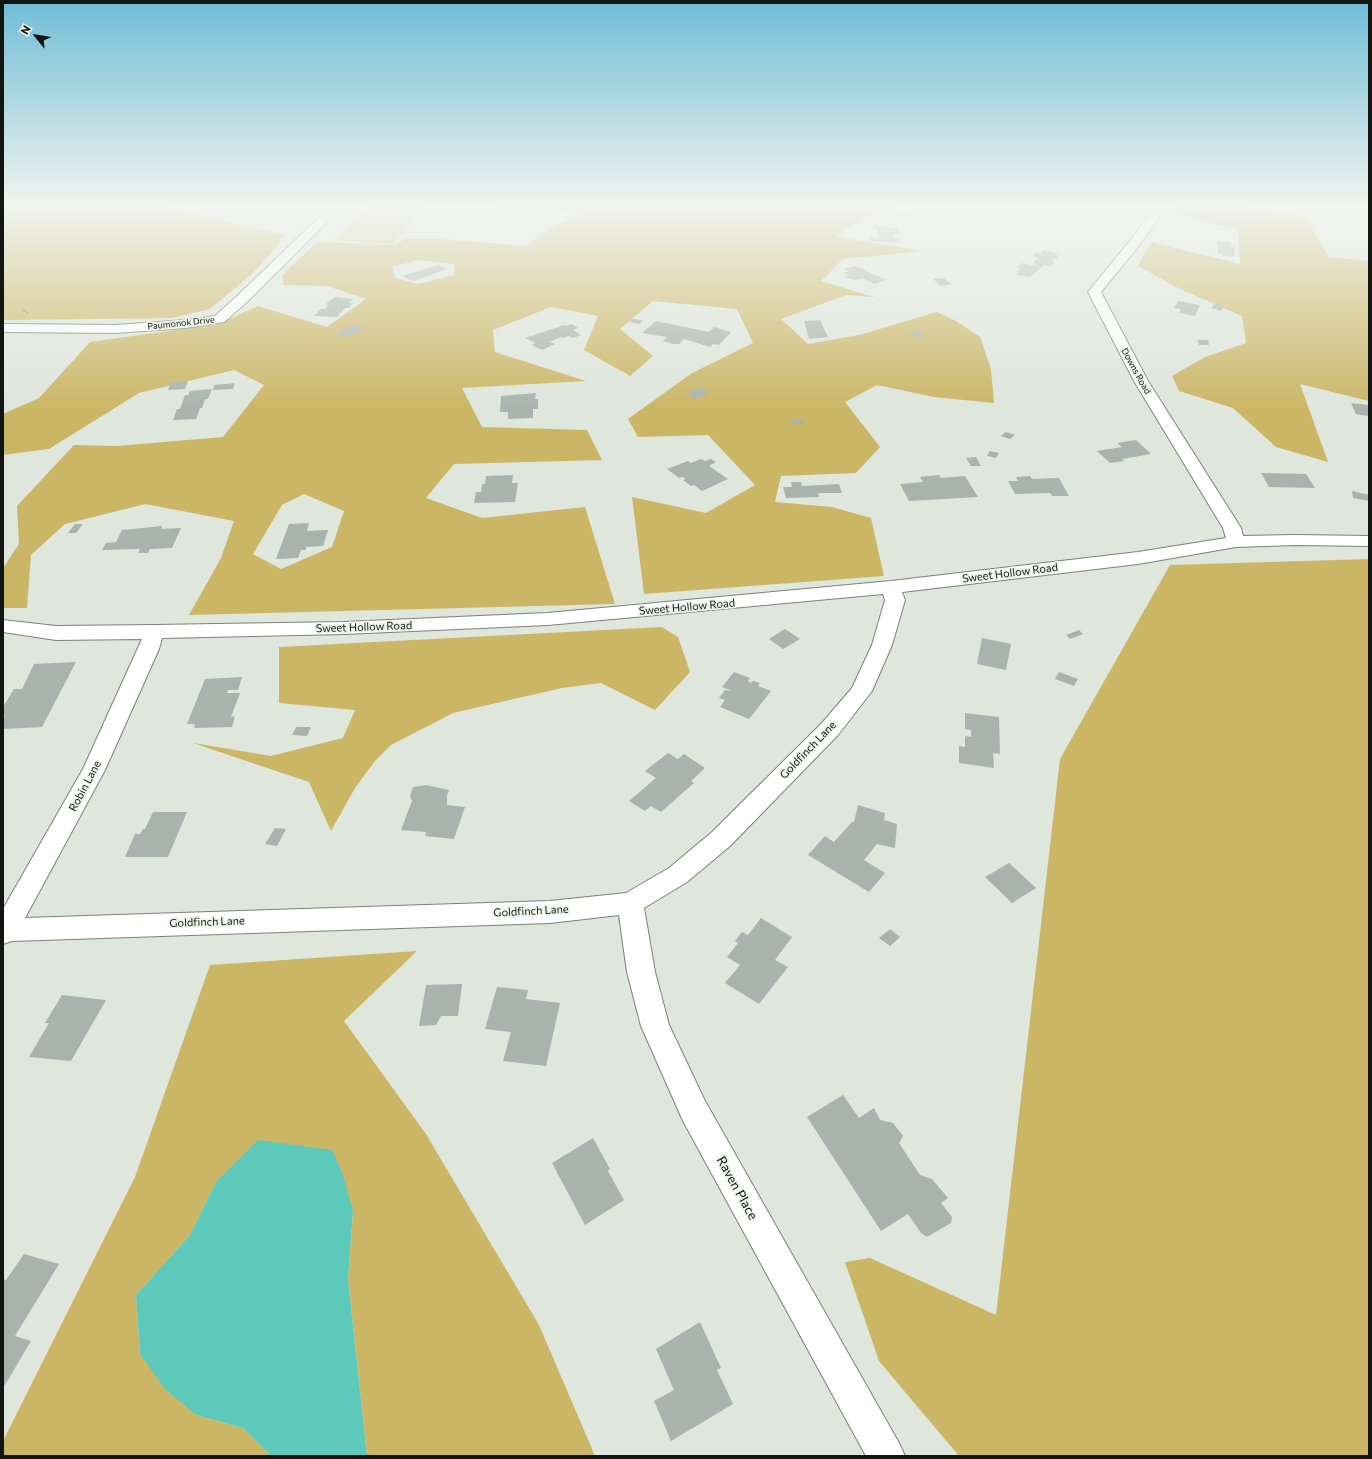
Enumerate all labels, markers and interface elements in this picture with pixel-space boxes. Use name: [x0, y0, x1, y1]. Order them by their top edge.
north arrow: [16, 16, 56, 56]
text: N: [17, 23, 33, 37]
street label: Paumonok Drive: [147, 314, 215, 332]
street label: Downs Road: [1119, 346, 1153, 396]
street label: Sweet Hollow Road: [961, 561, 1059, 585]
street label: Sweet Hollow Road: [638, 596, 736, 618]
street label: Sweet Hollow Road: [316, 619, 412, 635]
street label: Goldfinch Lane: [777, 718, 839, 782]
street label: Robin Lane: [66, 758, 104, 814]
street label: Goldfinch Lane: [493, 902, 569, 920]
street label: Goldfinch Lane: [169, 914, 245, 930]
street label: Raven Place: [713, 1154, 761, 1222]

